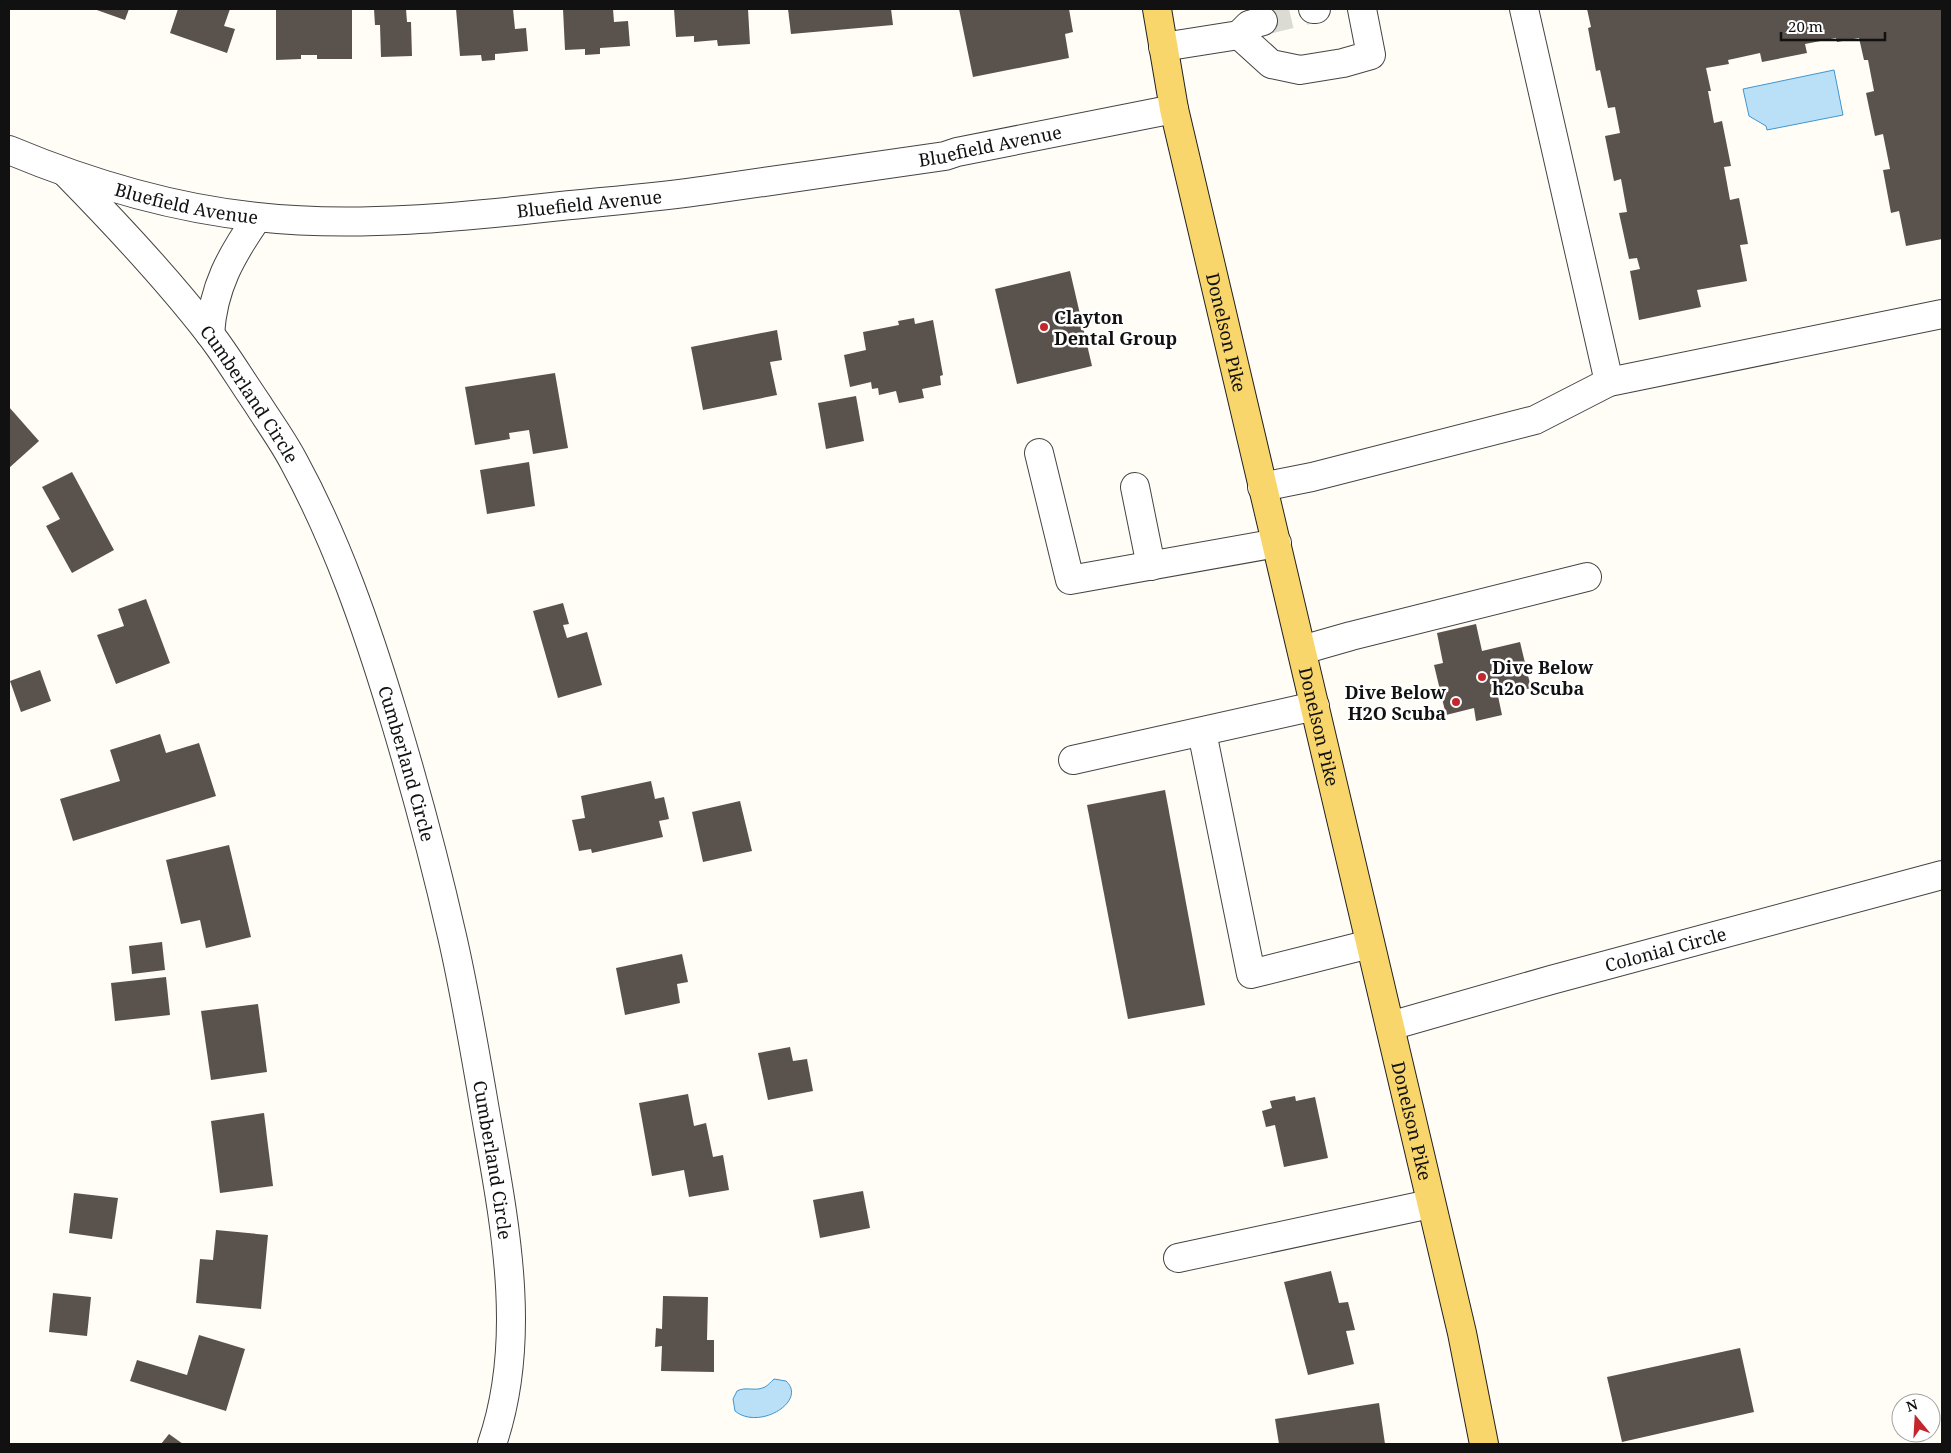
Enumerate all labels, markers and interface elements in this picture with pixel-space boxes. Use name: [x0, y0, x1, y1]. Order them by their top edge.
scale bar: [1781, 10, 1885, 42]
text: 20 m: [1788, 16, 1823, 36]
street label: Bluefield Avenue: [917, 120, 1064, 172]
street label: Bluefield Avenue: [112, 177, 259, 229]
street label: Bluefield Avenue: [515, 184, 663, 223]
street label: Donelson Pike: [1201, 271, 1252, 394]
place label: Clayton Dental Group: [1054, 305, 1177, 350]
street label: Cumberland Circle: [195, 320, 304, 467]
marker: Clayton Dental Group: [1038, 321, 1050, 333]
place label: Dive Below h2o Scuba: [1492, 655, 1594, 700]
street label: Donelson Pike: [1294, 665, 1345, 789]
marker: Dive Below h2o Scuba: [1476, 671, 1488, 683]
place label: Dive Below H2O Scuba: [1345, 680, 1447, 725]
street label: Cumberland Circle: [373, 683, 440, 844]
marker: Dive Below H2O Scuba: [1450, 696, 1462, 708]
street label: Colonial Circle: [1602, 921, 1729, 977]
street label: Donelson Pike: [1386, 1059, 1438, 1183]
street label: Cumberland Circle: [468, 1078, 518, 1241]
north arrow: [1891, 1393, 1941, 1443]
text: N: [1904, 1394, 1920, 1416]

